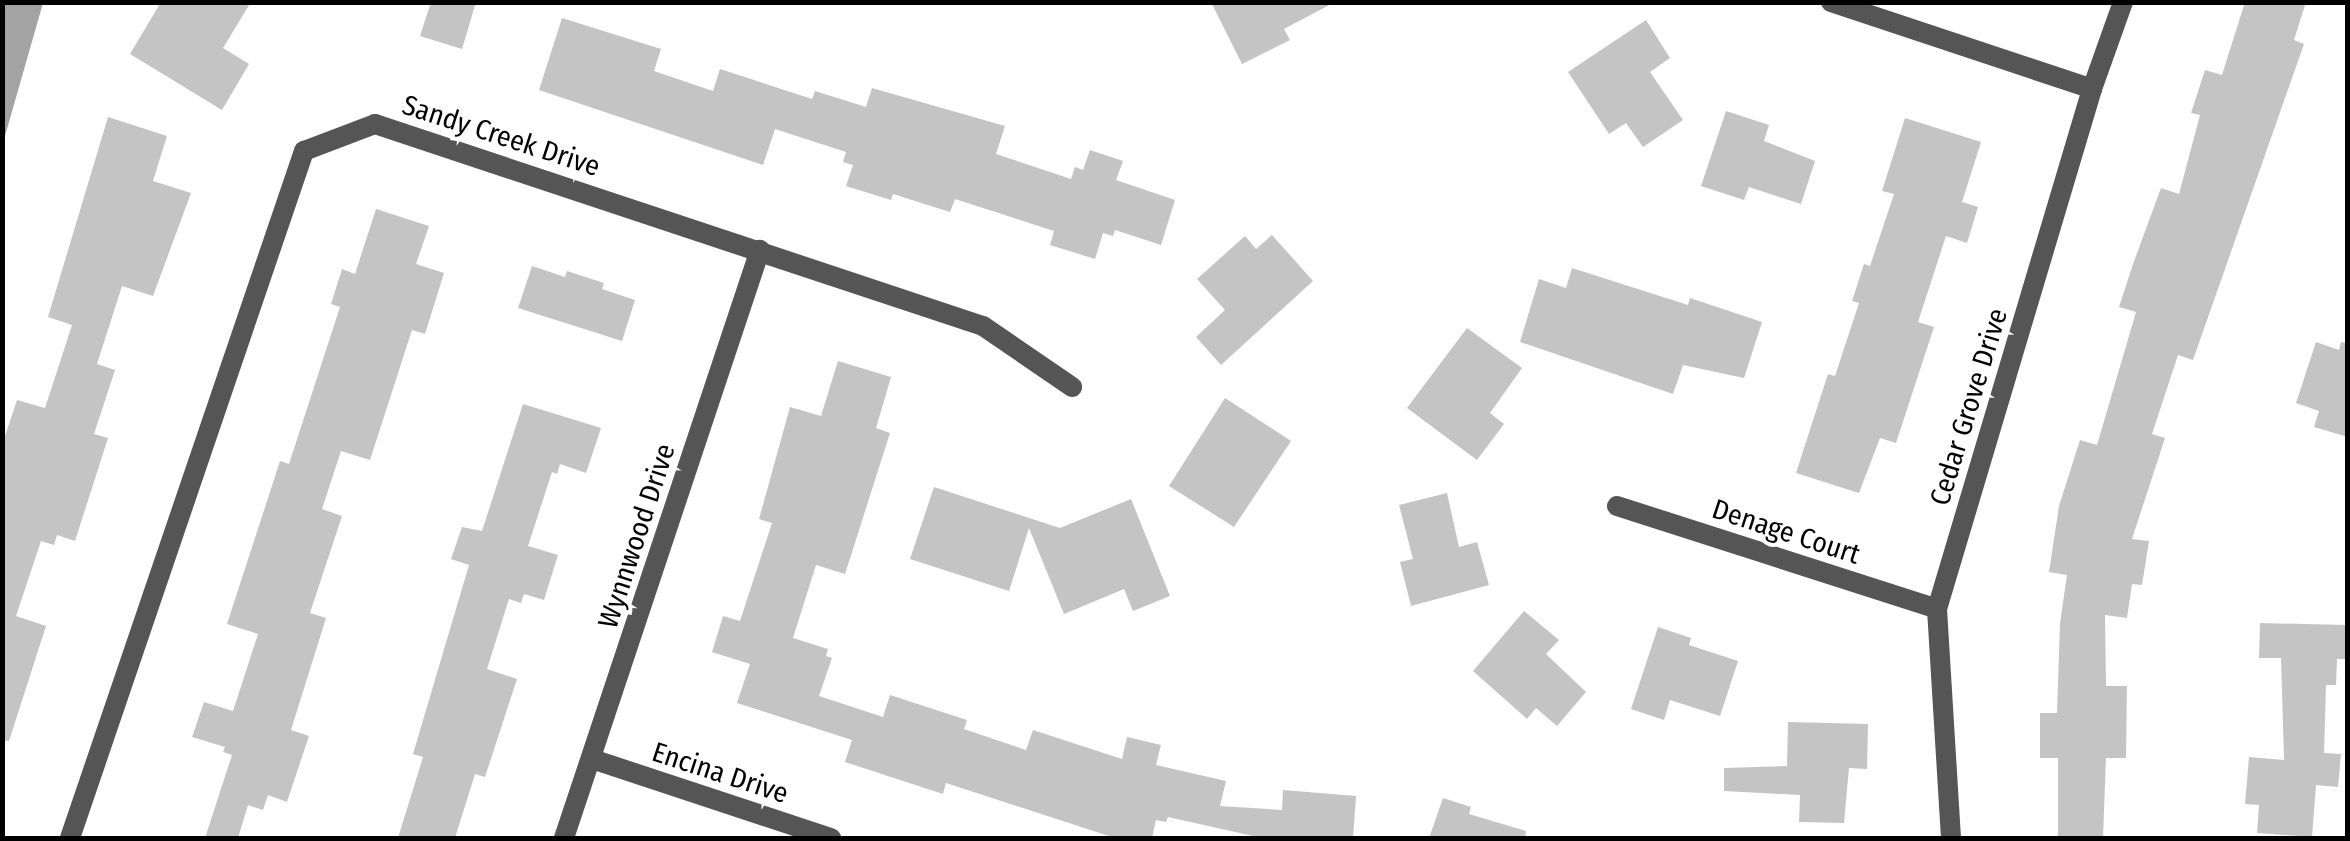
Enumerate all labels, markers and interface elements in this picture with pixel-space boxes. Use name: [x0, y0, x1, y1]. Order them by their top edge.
street label: Sandy Creek Drive: [398, 88, 604, 184]
street label: Cedar Grove Drive: [1923, 304, 2015, 510]
street label: Wynnwood Drive: [591, 440, 683, 632]
street label: Denage Court: [1708, 492, 1864, 572]
street label: Encina Drive: [648, 735, 792, 811]

